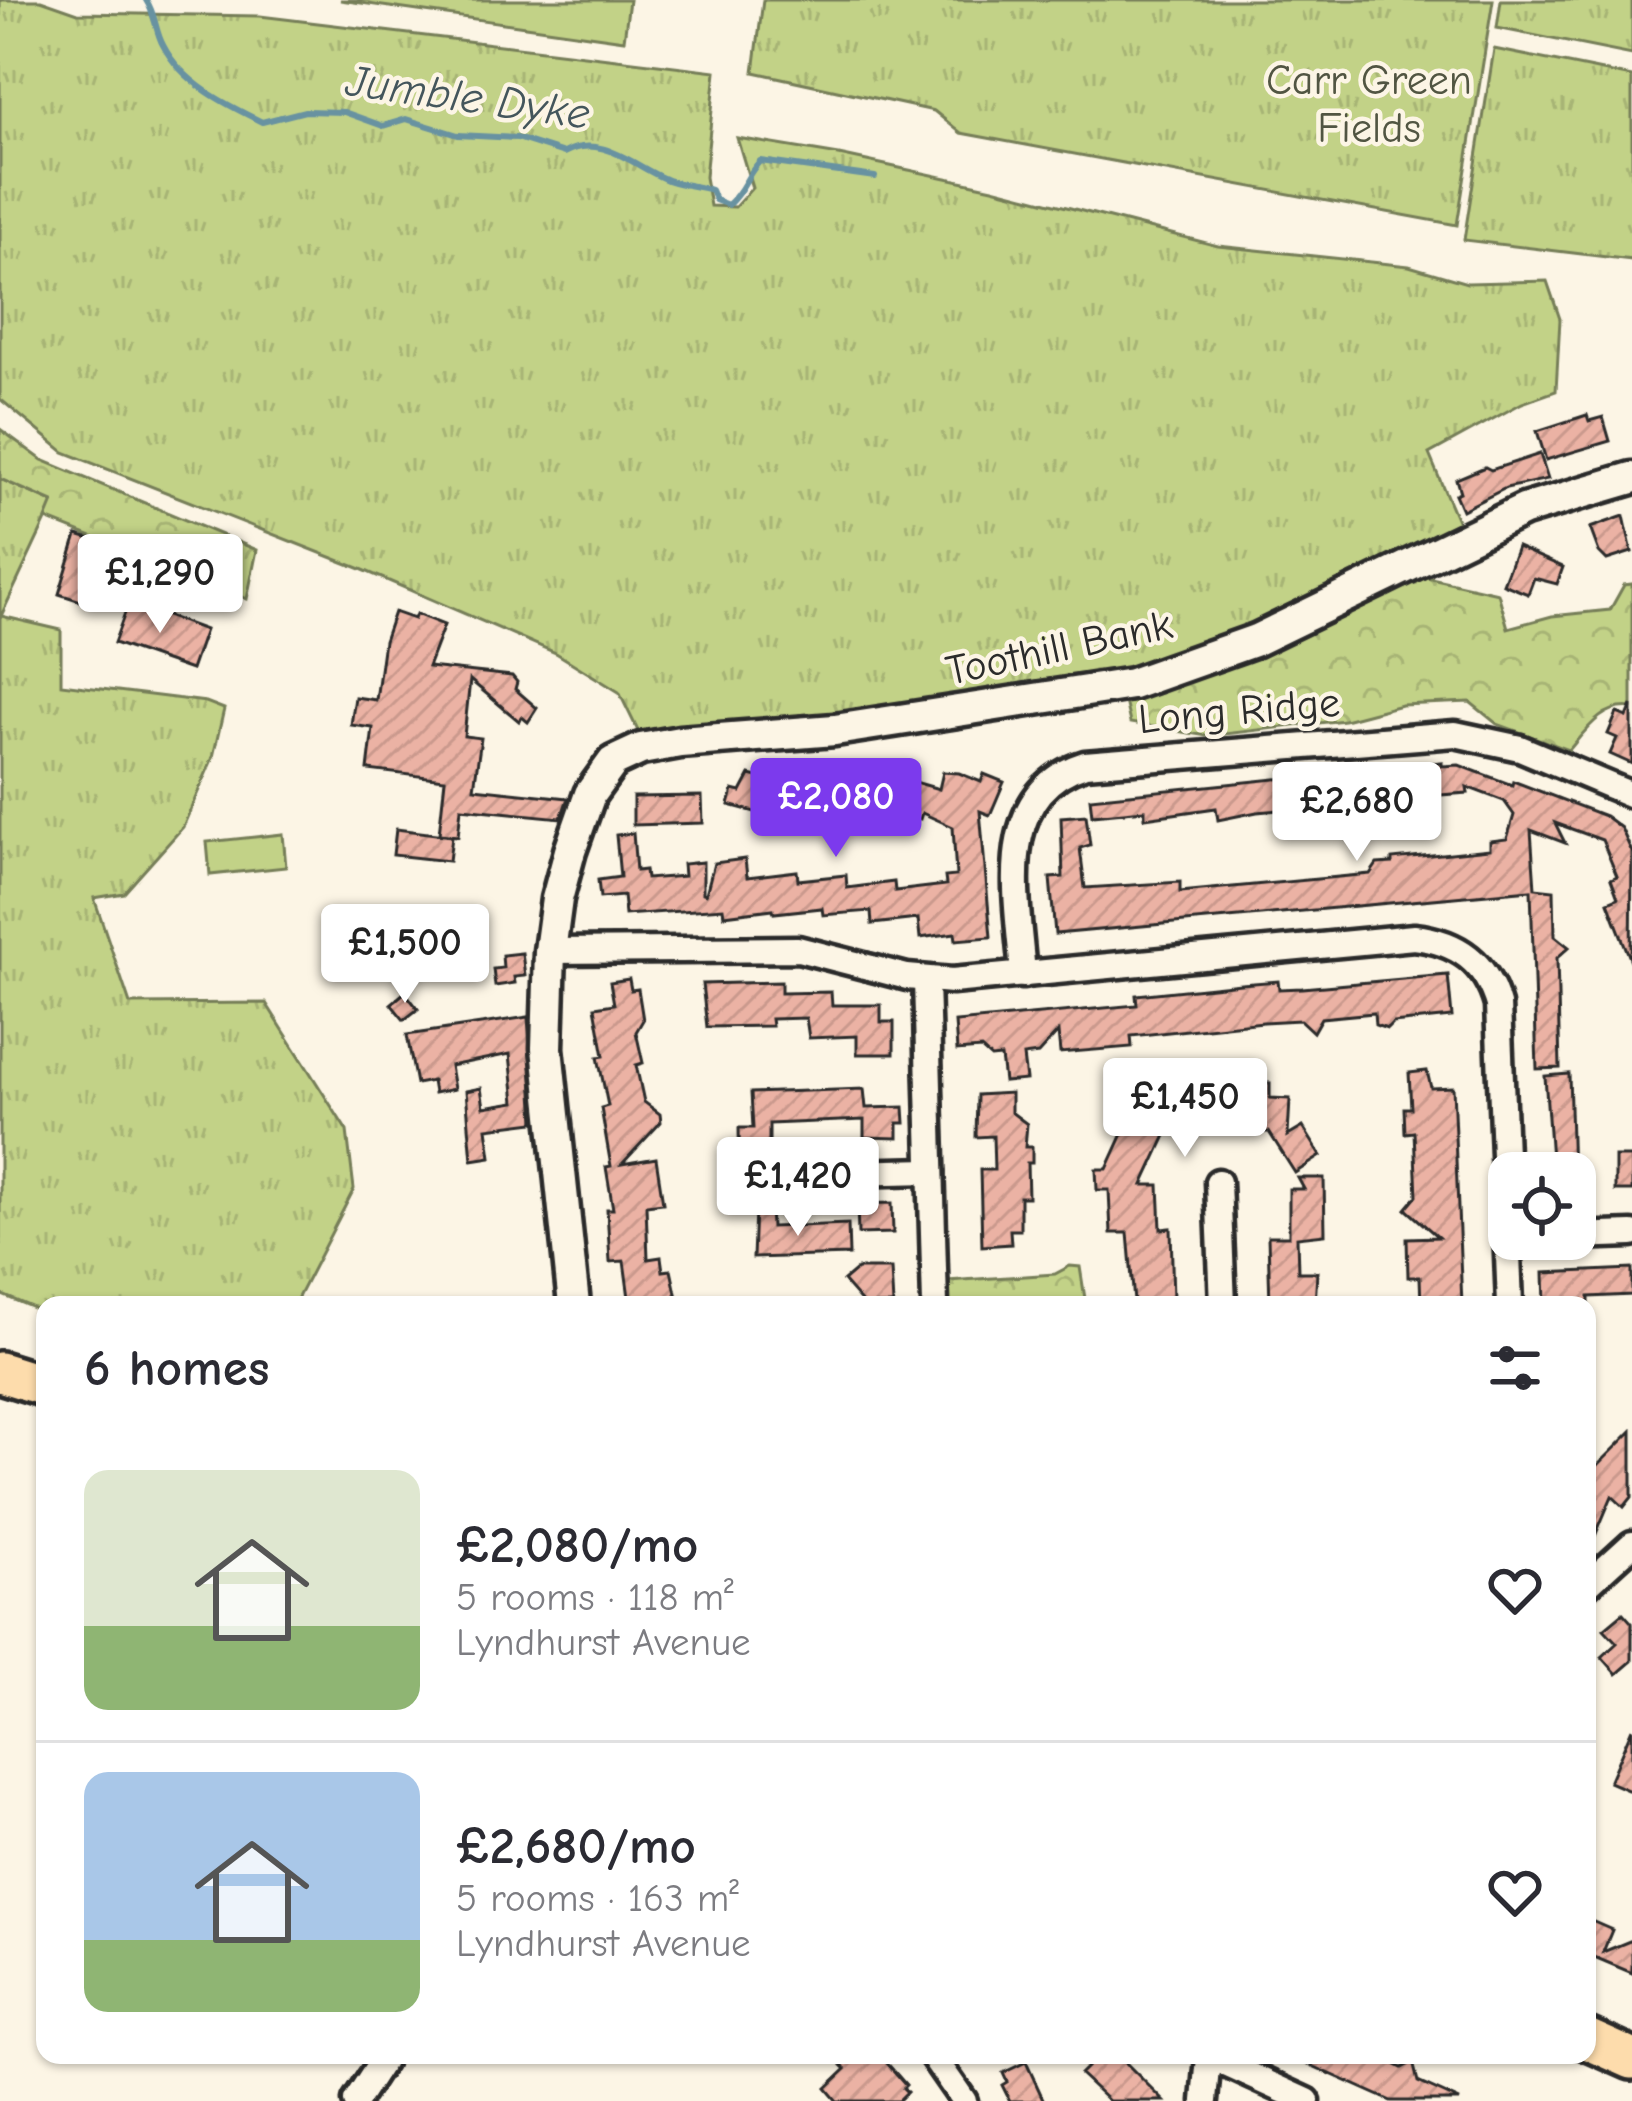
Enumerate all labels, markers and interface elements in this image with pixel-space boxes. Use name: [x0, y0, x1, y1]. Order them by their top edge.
water label: Jumble Dyke: [342, 54, 593, 140]
park label: Carr Green Fields: [1266, 56, 1472, 153]
pin: £1,290: [62, 534, 258, 636]
text: £1,290: [105, 550, 215, 595]
street label: Toothill Bank: [942, 600, 1176, 696]
street label: Long Ridge: [1136, 678, 1342, 744]
pin: £2,080: [738, 758, 934, 860]
pin: £2,680: [1259, 762, 1455, 864]
text: £2,080: [777, 774, 895, 819]
text: £2,680: [1299, 778, 1415, 823]
pin: £1,500: [307, 904, 503, 1006]
text: £1,500: [348, 920, 462, 965]
pin: £1,450: [1087, 1058, 1283, 1160]
text: £1,450: [1130, 1074, 1240, 1119]
pin: £1,420: [700, 1137, 896, 1239]
map controls: [1488, 1152, 1596, 1260]
button: locate: [1488, 1152, 1596, 1260]
text: £1,420: [744, 1153, 852, 1198]
icon: filters: [1482, 1335, 1548, 1401]
text: 6 homes: [84, 1339, 269, 1398]
text: £2,080/mo: [456, 1516, 698, 1575]
icon: home: [180, 1518, 324, 1662]
icon: heart: [1482, 1557, 1548, 1623]
text: 5 rooms · 118 m²: [456, 1575, 734, 1620]
text: Lyndhurst Avenue: [456, 1620, 751, 1665]
text: £2,680/mo: [456, 1817, 696, 1876]
icon: home: [180, 1820, 324, 1964]
icon: heart: [1482, 1859, 1548, 1925]
text: 5 rooms · 163 m²: [456, 1876, 739, 1921]
text: Lyndhurst Avenue: [456, 1921, 751, 1966]

